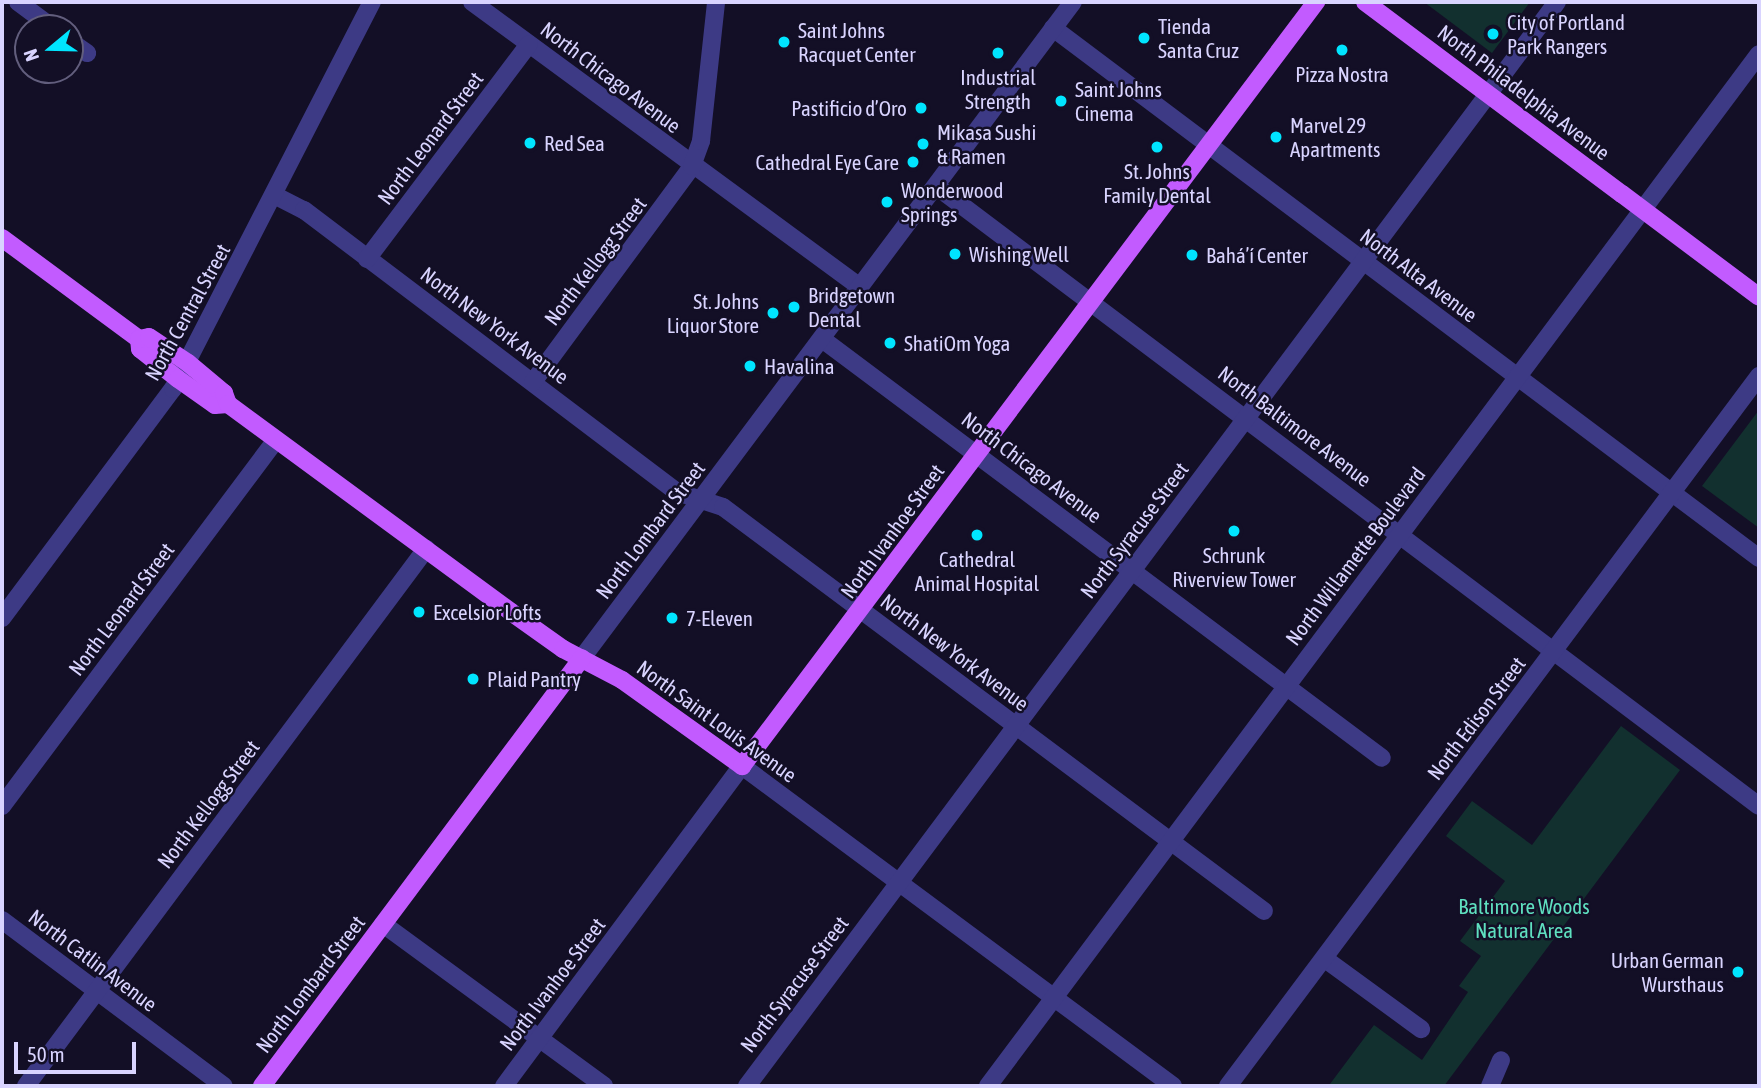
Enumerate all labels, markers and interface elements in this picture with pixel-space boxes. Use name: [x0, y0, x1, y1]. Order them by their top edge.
place label: City of Portland Park Rangers: [1507, 9, 1625, 59]
place label: Tienda Santa Cruz: [1158, 13, 1239, 63]
north arrow: [14, 14, 84, 84]
street label: North Chicago Avenue: [536, 16, 686, 138]
place label: Saint Johns Racquet Center: [798, 17, 915, 67]
street label: North Philadelphia Avenue: [1433, 19, 1615, 165]
marker: City of Portland Park Rangers: [1485, 26, 1501, 42]
marker: Tienda Santa Cruz: [1136, 30, 1152, 46]
marker: Saint Johns Racquet Center: [776, 34, 792, 50]
marker: Pizza Nostra: [1334, 42, 1350, 58]
marker: Industrial Strength: [990, 45, 1006, 61]
text: N: [19, 46, 43, 64]
place label: Pizza Nostra: [1295, 61, 1389, 87]
place label: Industrial Strength: [960, 64, 1036, 114]
street label: North Leonard Street: [372, 67, 488, 209]
place label: Saint Johns Cinema: [1075, 76, 1162, 126]
marker: Saint Johns Cinema: [1053, 93, 1069, 109]
place label: Pastificio d’Oro: [791, 95, 907, 121]
marker: Pastificio d’Oro: [913, 100, 929, 116]
place label: Marvel 29 Apartments: [1290, 112, 1380, 162]
place label: Mikasa Sushi & Ramen: [937, 119, 1036, 169]
marker: Marvel 29 Apartments: [1268, 129, 1284, 145]
place label: Red Sea: [544, 130, 605, 156]
marker: Red Sea: [522, 135, 538, 151]
marker: Mikasa Sushi & Ramen: [915, 136, 931, 152]
marker: St. Johns Family Dental: [1149, 139, 1165, 155]
place label: Cathedral Eye Care: [755, 149, 899, 175]
marker: Cathedral Eye Care: [905, 154, 921, 170]
place label: St. Johns Family Dental: [1103, 158, 1211, 208]
place label: Wonderwood Springs: [901, 177, 1003, 227]
street label: North Kellogg Street: [539, 192, 651, 330]
marker: Wonderwood Springs: [879, 194, 895, 210]
street label: North Alta Avenue: [1356, 223, 1482, 327]
street label: North Central Street: [139, 239, 235, 385]
place label: Wishing Well: [969, 241, 1069, 267]
place label: Bahá’í Center: [1206, 242, 1308, 268]
marker: Wishing Well: [947, 246, 963, 262]
marker: Bahá’í Center: [1184, 247, 1200, 263]
street label: North New York Avenue: [416, 261, 574, 389]
place label: Bridgetown Dental: [808, 282, 895, 332]
place label: St. Johns Liquor Store: [667, 288, 759, 338]
marker: Bridgetown Dental: [786, 299, 802, 315]
marker: St. Johns Liquor Store: [765, 305, 781, 321]
place label: ShatiOm Yoga: [904, 330, 1010, 356]
marker: ShatiOm Yoga: [882, 335, 898, 351]
place label: Havalina: [764, 353, 835, 379]
marker: Havalina: [742, 358, 758, 374]
street label: North Baltimore Avenue: [1213, 360, 1377, 492]
street label: North Chicago Avenue: [957, 406, 1107, 528]
street label: North Lombard Street: [590, 456, 710, 604]
street label: North Syracuse Street: [1075, 457, 1193, 603]
street label: North Ivanhoe Street: [835, 459, 949, 603]
street label: North Willamette Boulevard: [1280, 462, 1430, 650]
marker: Schrunk Riverview Tower: [1226, 523, 1242, 539]
marker: Cathedral Animal Hospital: [969, 527, 985, 543]
street label: North Leonard Street: [63, 538, 179, 680]
place label: Schrunk Riverview Tower: [1172, 542, 1296, 592]
place label: Cathedral Animal Hospital: [915, 546, 1039, 596]
street label: North New York Avenue: [876, 588, 1034, 716]
place label: Excelsior Lofts: [433, 599, 542, 625]
marker: Excelsior Lofts: [411, 604, 427, 620]
place label: 7-Eleven: [686, 605, 753, 631]
marker: 7-Eleven: [664, 610, 680, 626]
street label: North Edison Street: [1422, 652, 1530, 784]
street label: North Saint Louis Avenue: [632, 655, 802, 787]
place label: Plaid Pantry: [487, 666, 581, 692]
marker: Plaid Pantry: [465, 671, 481, 687]
street label: North Kellogg Street: [152, 735, 264, 873]
park label: Baltimore Woods Natural Area: [1458, 893, 1590, 943]
street label: North Catlin Avenue: [24, 904, 162, 1016]
street label: North Lombard Street: [250, 910, 370, 1058]
street label: North Syracuse Street: [735, 911, 853, 1057]
street label: North Ivanhoe Street: [494, 913, 610, 1055]
place label: Urban German Wursthaus: [1611, 947, 1724, 997]
marker: Urban German Wursthaus: [1730, 964, 1746, 980]
scale bar: [18, 1028, 140, 1072]
text: 50 m: [27, 1042, 65, 1066]

